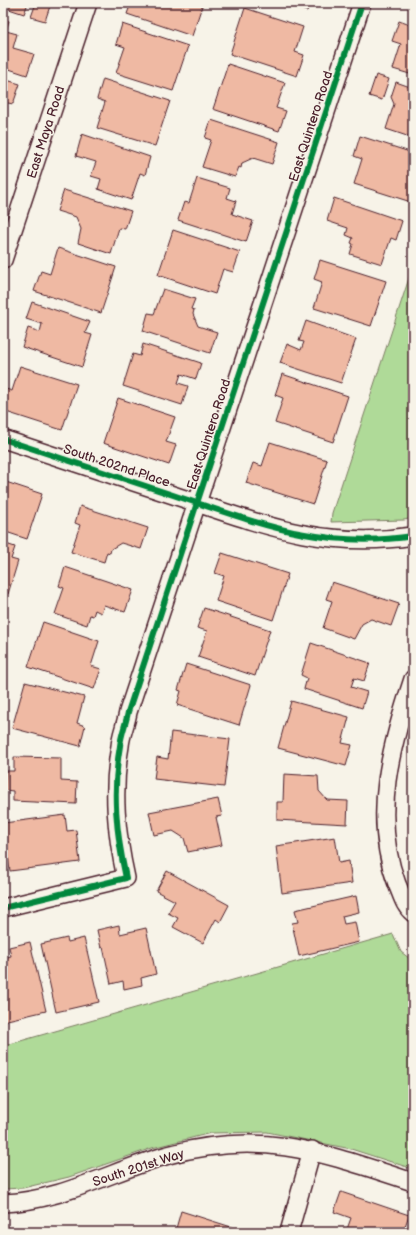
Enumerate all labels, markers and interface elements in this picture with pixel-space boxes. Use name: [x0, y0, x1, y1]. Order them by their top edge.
street label: East Quintero Road: [285, 69, 336, 184]
street label: East Maya Road: [23, 84, 68, 181]
street label: East Quintero Road: [183, 377, 234, 492]
street label: South 202nd Place: [61, 441, 172, 491]
street label: South 201st Way: [91, 1146, 186, 1190]

